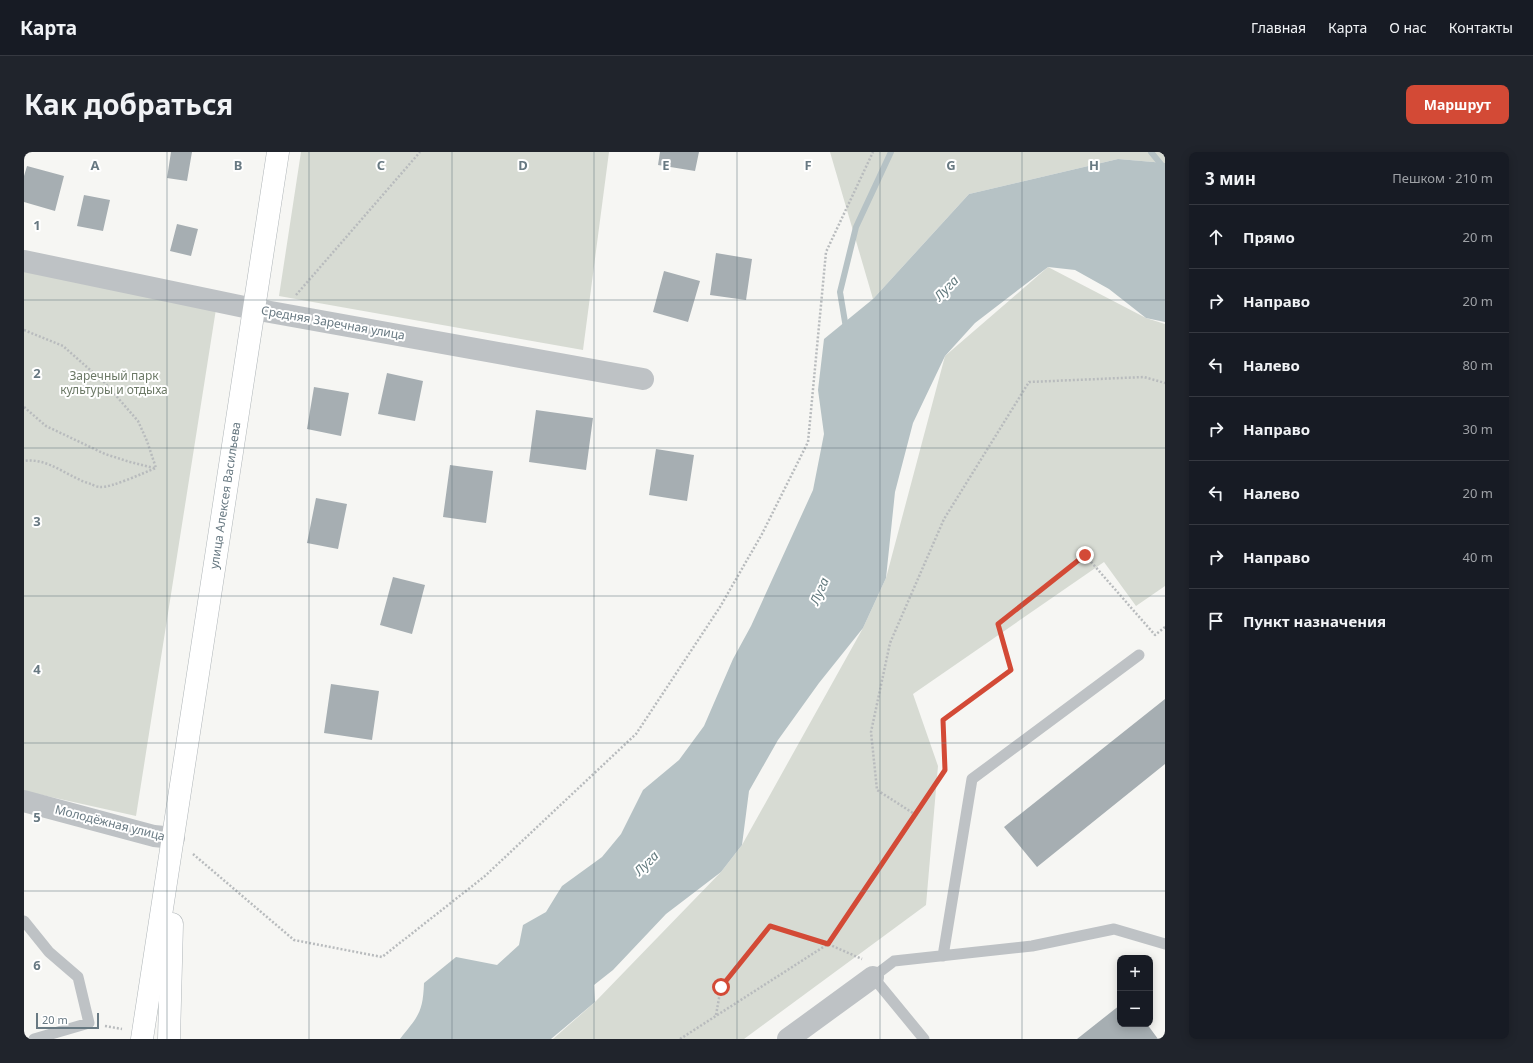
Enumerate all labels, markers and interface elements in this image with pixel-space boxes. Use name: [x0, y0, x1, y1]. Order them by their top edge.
text: Карта: [20, 15, 77, 41]
text: Главная: [1251, 18, 1306, 37]
text: Карта: [1328, 18, 1367, 37]
text: О нас: [1389, 18, 1427, 37]
text: Контакты: [1449, 18, 1513, 37]
text: Как добраться: [24, 85, 233, 123]
button: Маршрут: [1406, 85, 1509, 124]
text: A: [91, 156, 100, 174]
text: B: [234, 156, 242, 174]
text: C: [377, 156, 385, 174]
text: D: [518, 156, 528, 174]
text: E: [662, 156, 670, 174]
text: F: [804, 156, 812, 174]
text: G: [946, 156, 956, 174]
text: H: [1089, 156, 1099, 174]
text: 3 мин: [1205, 167, 1256, 190]
text: Пешком · 210 m: [1392, 169, 1493, 187]
text: 1: [33, 216, 41, 234]
icon: ahead: [1205, 226, 1227, 248]
text: Прямо: [1243, 227, 1295, 247]
text: 20 m: [1463, 228, 1493, 246]
water label: Луга: [929, 271, 963, 305]
icon: right: [1205, 290, 1227, 312]
text: Направо: [1243, 291, 1310, 311]
text: 20 m: [1463, 292, 1493, 310]
street label: Средняя Заречная улица: [260, 301, 406, 344]
icon: left: [1205, 354, 1227, 376]
text: Налево: [1243, 355, 1300, 375]
text: 80 m: [1463, 356, 1493, 374]
text: 2: [33, 364, 41, 382]
park label: Заречный парк культуры и отдыха: [60, 367, 168, 398]
icon: right: [1205, 418, 1227, 440]
text: Направо: [1243, 419, 1310, 439]
text: 30 m: [1463, 420, 1493, 438]
street label: улица Алексея Васильева: [205, 421, 245, 570]
icon: left: [1205, 482, 1227, 504]
text: Налево: [1243, 483, 1300, 503]
text: 20 m: [1463, 484, 1493, 502]
text: 3: [33, 512, 41, 530]
route end: [1076, 546, 1094, 564]
icon: right: [1205, 546, 1227, 568]
text: Направо: [1243, 547, 1310, 567]
text: 40 m: [1463, 548, 1493, 566]
water label: Луга: [805, 574, 833, 608]
icon: arrive: [1205, 610, 1227, 632]
text: Пункт назначения: [1243, 611, 1386, 631]
text: 4: [33, 660, 41, 678]
street label: Молодёжная улица: [53, 801, 167, 844]
text: 5: [33, 808, 41, 826]
water label: Луга: [629, 846, 663, 880]
map controls: [1117, 955, 1153, 1027]
button: +: [1117, 955, 1153, 991]
text: 6: [33, 956, 41, 974]
route start: [712, 978, 730, 996]
button: −: [1117, 991, 1153, 1027]
scale bar: [36, 1011, 99, 1030]
text: 20 m: [42, 1012, 68, 1027]

